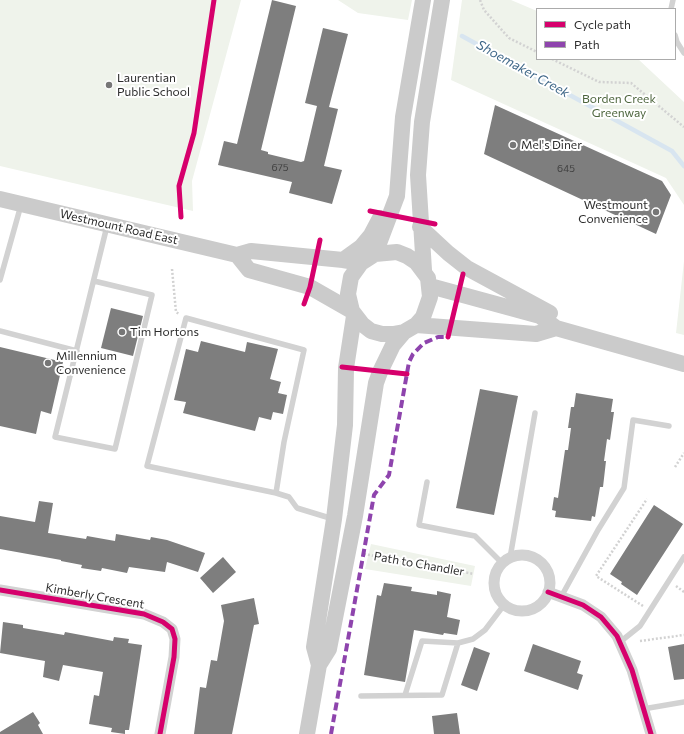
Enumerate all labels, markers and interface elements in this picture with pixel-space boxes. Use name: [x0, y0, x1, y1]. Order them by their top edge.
legend: [536, 8, 676, 60]
text: Cycle path: [574, 17, 631, 31]
water label: Shoemaker Creek: [474, 37, 572, 101]
text: Path: [574, 37, 600, 51]
place label: Laurentian Public School: [117, 71, 190, 99]
marker: Laurentian Public School: [104, 80, 114, 90]
park label: Borden Creek Greenway: [582, 92, 656, 120]
place label: Mel's Diner: [521, 138, 582, 152]
marker: Mel's Diner: [508, 140, 518, 150]
house number: 675: [271, 162, 289, 174]
house number: 645: [557, 163, 575, 175]
place label: Westmount Convenience: [578, 198, 648, 226]
street label: Westmount Road East: [59, 206, 179, 248]
marker: Westmount Convenience: [651, 207, 661, 217]
place label: Tim Hortons: [130, 325, 199, 339]
marker: Tim Hortons: [117, 327, 127, 337]
place label: Millennium Convenience: [56, 349, 126, 377]
marker: Millennium Convenience: [43, 358, 53, 368]
street label: Path to Chandler: [373, 549, 465, 579]
street label: Kimberly Crescent: [44, 580, 146, 612]

